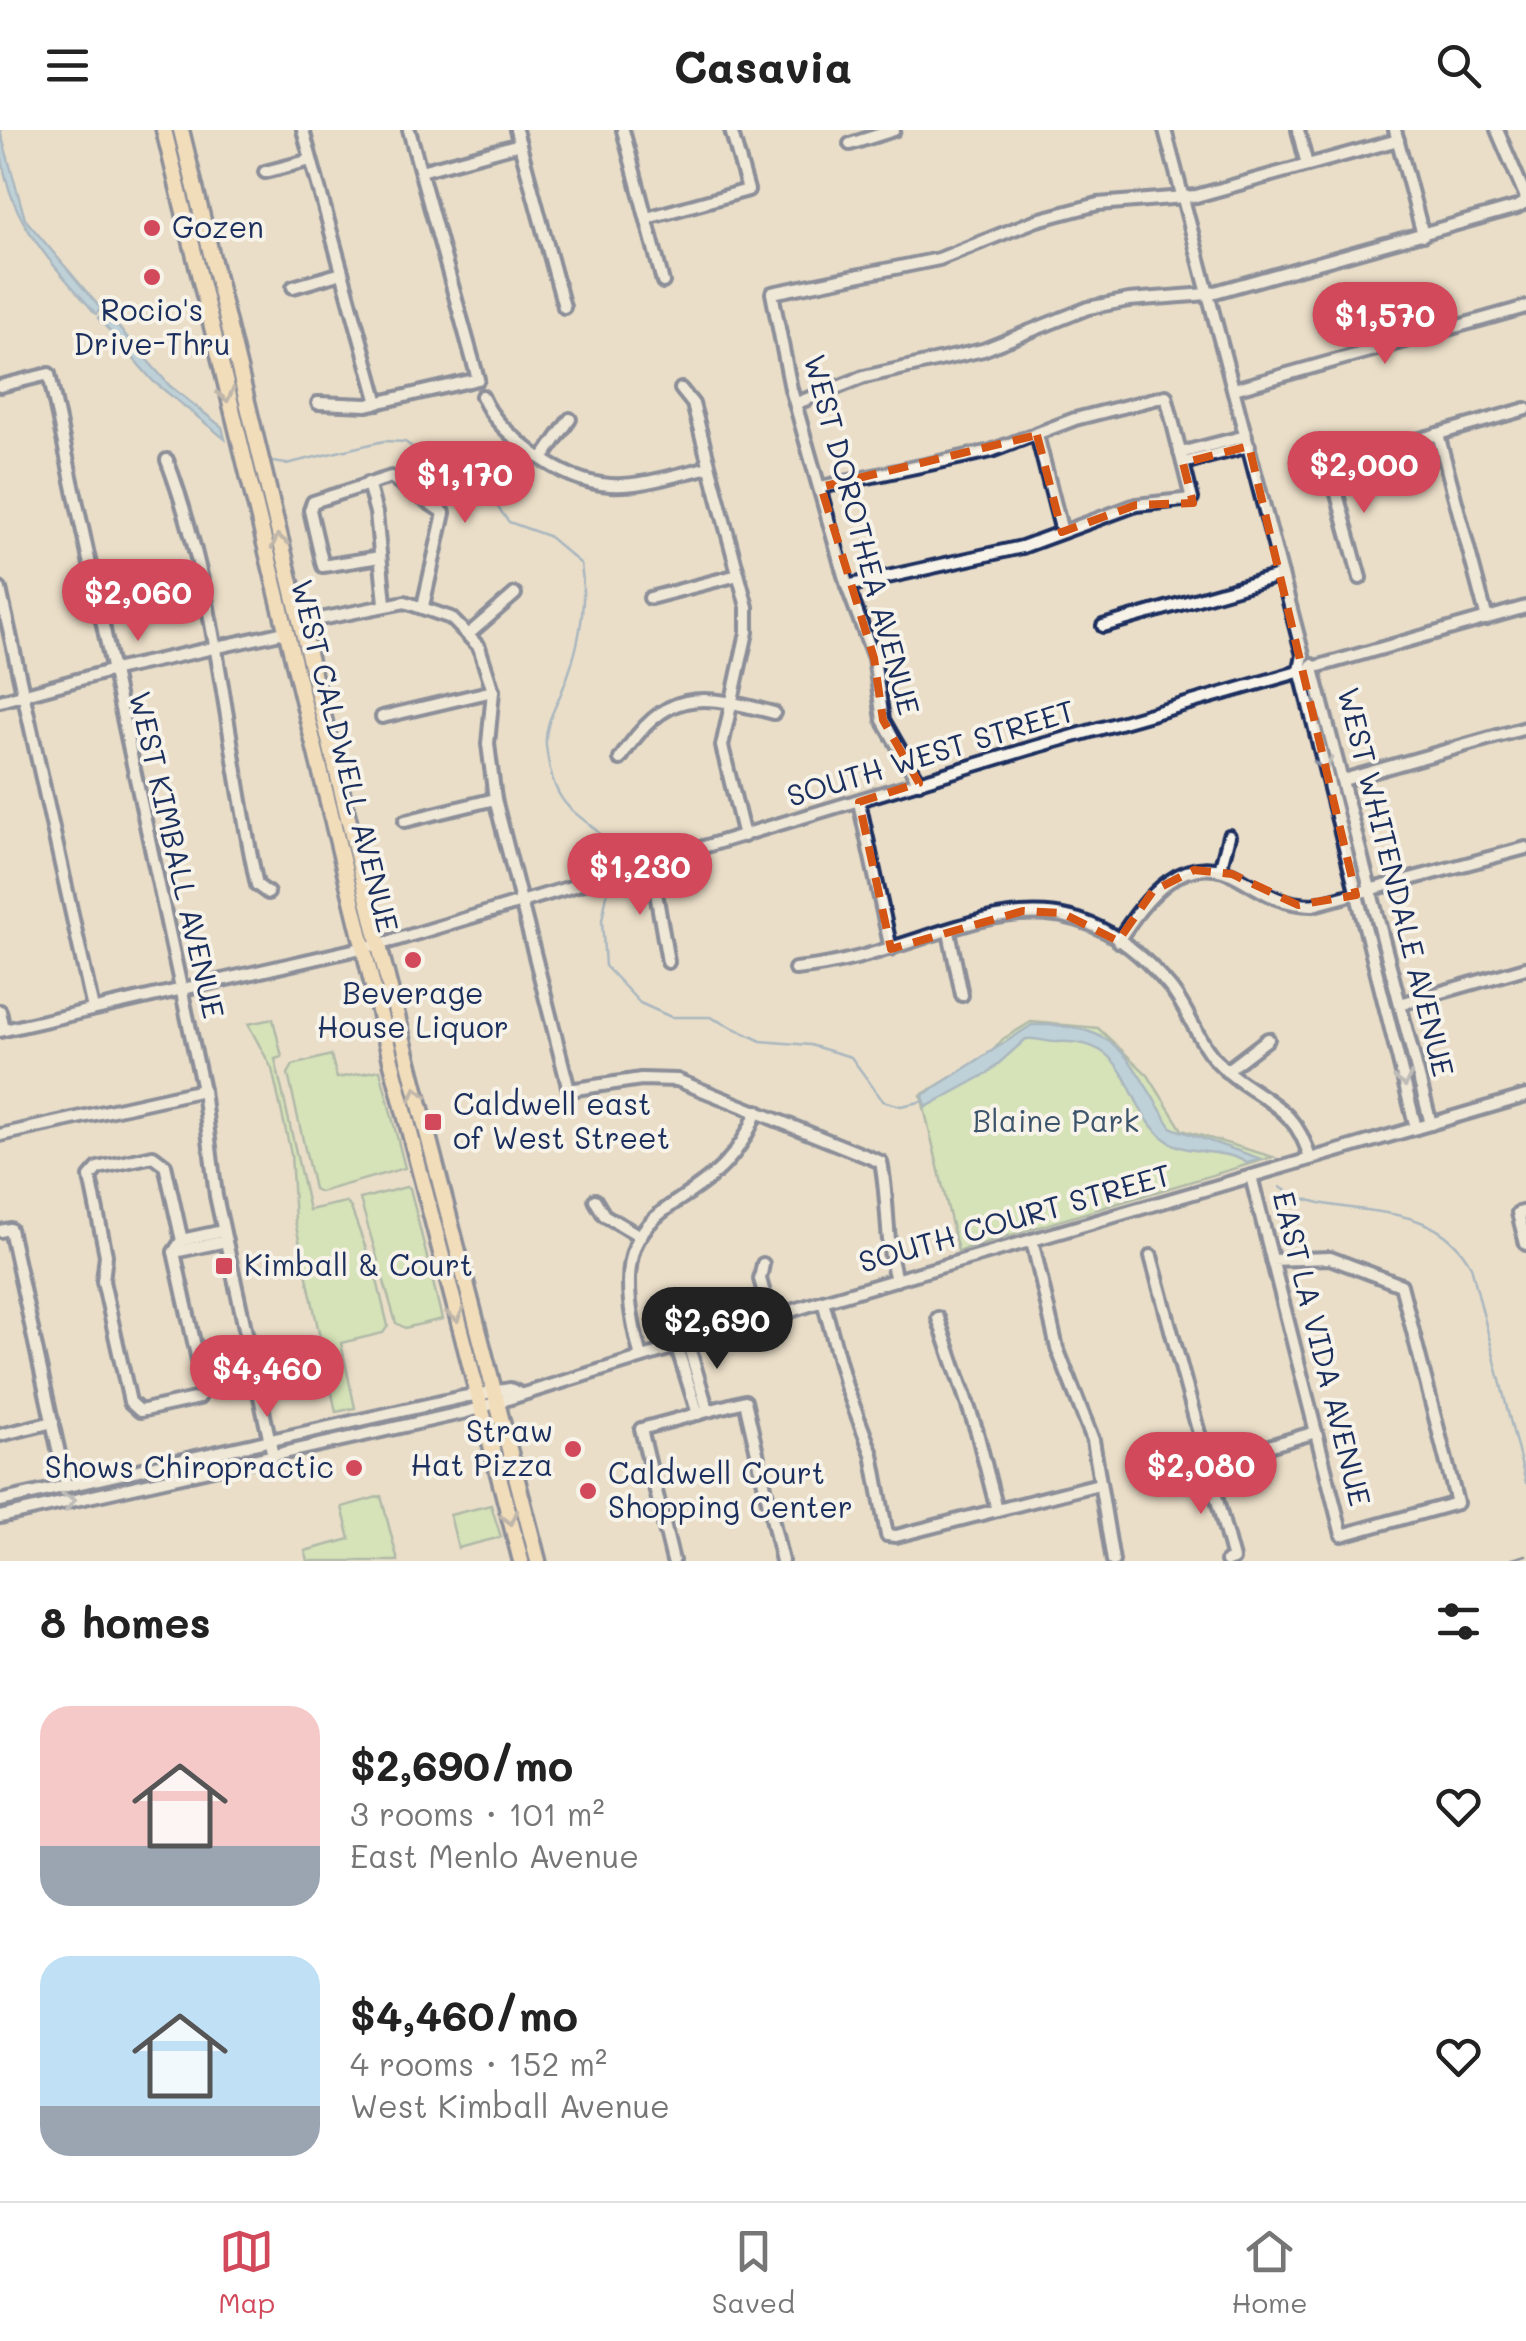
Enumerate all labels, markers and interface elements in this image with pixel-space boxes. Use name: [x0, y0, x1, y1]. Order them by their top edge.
text: Casavia: [674, 36, 852, 94]
icon: menu: [40, 38, 95, 93]
icon: search: [1431, 38, 1486, 93]
place label: Gozen: [172, 206, 264, 246]
marker: Gozen: [141, 217, 163, 239]
marker: Rocio's Drive-Thru: [141, 266, 163, 288]
pin: $1,570: [1304, 282, 1466, 367]
place label: Rocio's Drive-Thru: [73, 289, 231, 363]
text: $1,570: [1335, 293, 1435, 335]
street label: WEST DOROTHEA AVENUE: [795, 350, 930, 719]
one-way arrow: [214, 386, 235, 403]
pin: $2,000: [1283, 431, 1445, 516]
pin: $1,170: [384, 441, 546, 526]
text: $2,000: [1309, 442, 1419, 484]
text: $1,170: [417, 452, 513, 494]
one-way arrow: [270, 533, 291, 550]
pin: $2,060: [57, 559, 219, 644]
text: $2,060: [84, 570, 192, 612]
street label: WEST CALDWELL AVENUE: [283, 575, 409, 936]
street label: WEST WHITENDALE AVENUE: [1329, 683, 1465, 1080]
street label: WEST KIMBALL AVENUE: [121, 687, 235, 1022]
street label: SOUTH WEST STREET: [782, 689, 1079, 815]
one-way arrow: [1312, 756, 1333, 773]
pin: $1,230: [559, 833, 721, 918]
text: $1,230: [589, 844, 691, 886]
marker: Beverage House Liquor: [402, 949, 424, 971]
place label: Beverage House Liquor: [317, 972, 509, 1046]
one-way arrow: [1392, 1071, 1413, 1088]
place label: Caldwell east of West Street: [453, 1083, 670, 1157]
one-way arrow: [407, 1086, 428, 1103]
park label: Blaine Park: [973, 1100, 1139, 1140]
marker: Caldwell east of West Street: [422, 1111, 444, 1133]
street label: SOUTH COURT STREET: [854, 1153, 1175, 1281]
street label: EAST LA VIDA AVENUE: [1264, 1187, 1381, 1510]
place label: Kimball & Court: [244, 1244, 473, 1284]
marker: Kimball & Court: [213, 1255, 235, 1277]
pin: $2,690: [636, 1287, 798, 1372]
text: $2,690: [664, 1298, 770, 1340]
one-way arrow: [445, 1306, 466, 1323]
pin: $4,460: [186, 1335, 348, 1420]
text: $4,460: [212, 1346, 322, 1388]
place label: Straw Hat Pizza: [411, 1410, 553, 1484]
pin: $2,080: [1120, 1432, 1282, 1517]
marker: Straw Hat Pizza: [562, 1438, 584, 1460]
text: $2,080: [1147, 1443, 1255, 1485]
place label: Shows Chiropractic: [45, 1446, 334, 1486]
place label: Caldwell Court Shopping Center: [608, 1452, 853, 1526]
marker: Shows Chiropractic: [343, 1457, 365, 1479]
marker: Caldwell Court Shopping Center: [577, 1480, 599, 1502]
one-way arrow: [60, 1492, 77, 1513]
one-way arrow: [498, 1509, 519, 1526]
text: 8 homes: [40, 1594, 211, 1649]
icon: filters: [1431, 1594, 1486, 1649]
text: $2,690/mo: [350, 1737, 573, 1792]
icon: home: [120, 1746, 240, 1866]
icon: heart: [1431, 1779, 1486, 1834]
text: 3 rooms · 101 m²: [350, 1792, 605, 1834]
text: East Menlo Avenue: [350, 1834, 639, 1876]
text: $4,460/mo: [350, 1987, 578, 2042]
icon: home: [120, 1996, 240, 2116]
icon: heart: [1431, 2029, 1486, 2084]
text: 4 rooms · 152 m²: [350, 2042, 607, 2084]
text: West Kimball Avenue: [350, 2084, 670, 2126]
tab: Map: [218, 2224, 275, 2320]
tab: Saved: [712, 2224, 795, 2320]
tab: Home: [1231, 2224, 1308, 2320]

